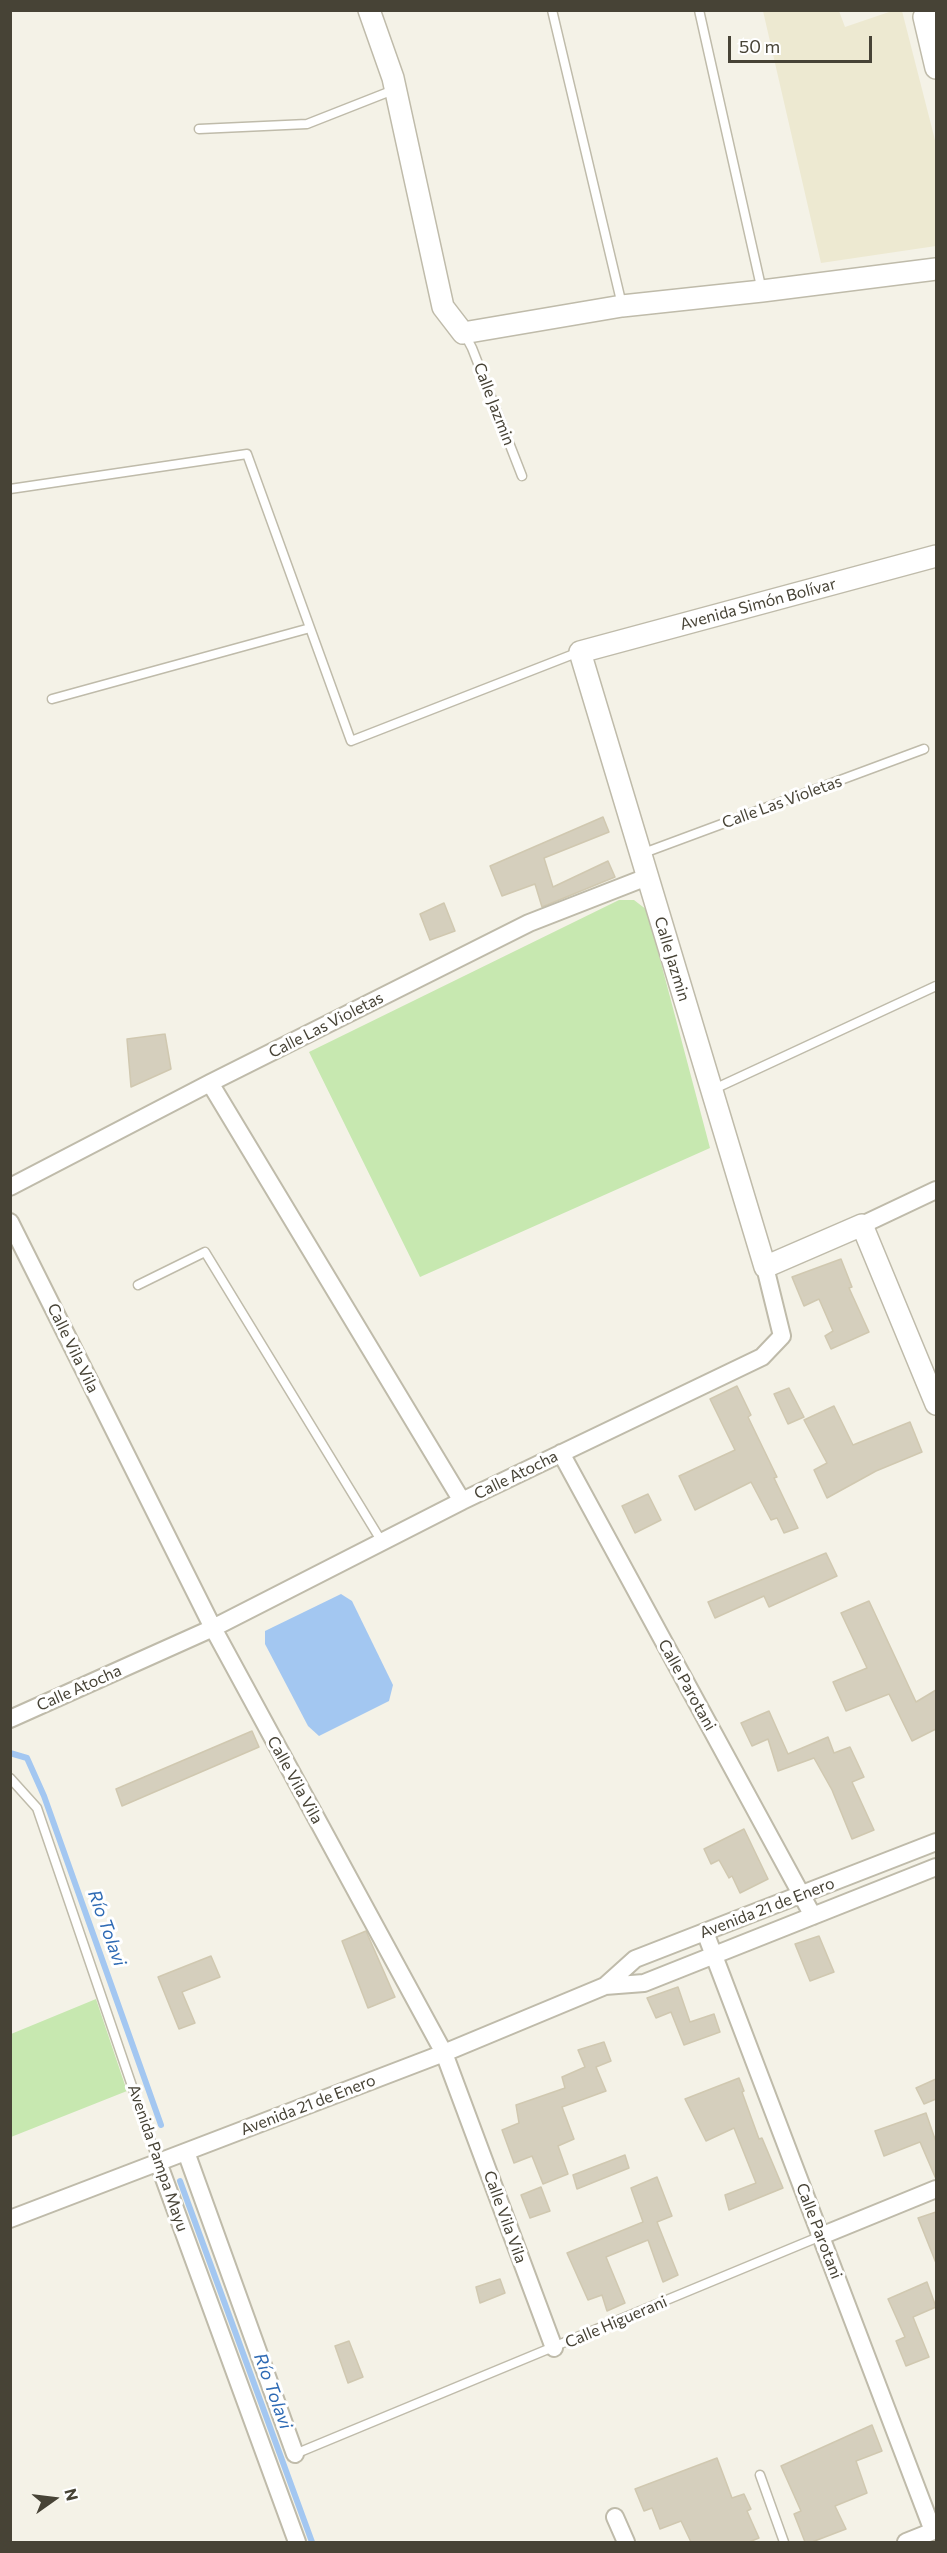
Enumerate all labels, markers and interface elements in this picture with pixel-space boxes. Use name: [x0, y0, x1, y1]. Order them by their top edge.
scale bar: [731, 24, 875, 62]
text: 50 m: [739, 35, 780, 57]
street label: Calle Jazmin: [469, 360, 519, 448]
street label: Avenida Simón Bolívar: [678, 574, 838, 634]
street label: Calle Las Violetas: [719, 771, 845, 833]
street label: Calle Jazmin: [650, 915, 694, 1003]
street label: Calle Las Violetas: [265, 988, 387, 1062]
street label: Calle Vila Vila: [43, 1300, 103, 1396]
street label: Calle Atocha: [471, 1446, 561, 1504]
street label: Calle Parotani: [654, 1636, 720, 1734]
street label: Calle Atocha: [34, 1661, 124, 1715]
street label: Calle Vila Vila: [263, 1733, 327, 1827]
street label: Avenida 21 de Enero: [697, 1873, 837, 1943]
water label: Río Tolavi: [83, 1887, 131, 1969]
street label: Avenida 21 de Enero: [238, 2070, 378, 2140]
street label: Avenida Pampa Mayu: [124, 2082, 192, 2234]
street label: Calle Vila Vila: [479, 2168, 531, 2266]
street label: Calle Parotani: [792, 2180, 846, 2282]
street label: Calle Higuerani: [562, 2292, 670, 2352]
water label: Río Tolavi: [249, 2350, 297, 2432]
north arrow: [24, 2469, 84, 2529]
text: N: [61, 2486, 83, 2503]

